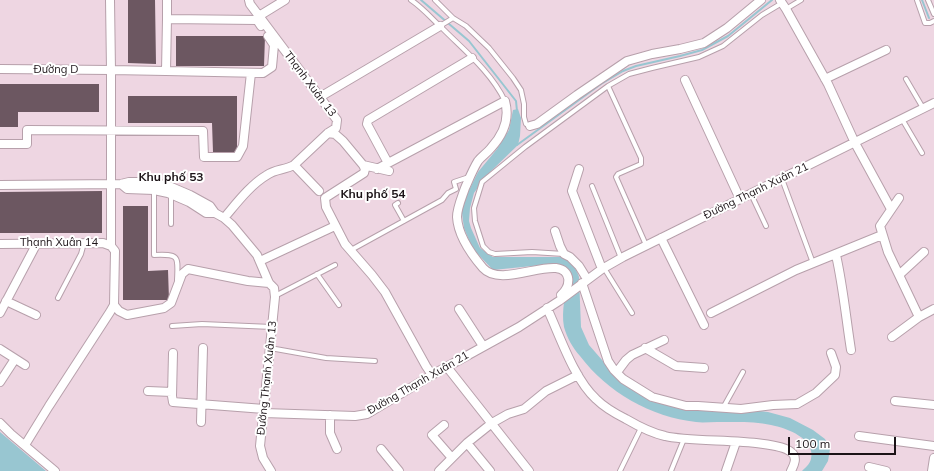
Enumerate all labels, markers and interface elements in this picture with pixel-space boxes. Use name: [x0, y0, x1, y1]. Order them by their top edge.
street label: Thạnh Xuân 13: [281, 49, 339, 119]
street label: Đường D: [33, 63, 79, 77]
street label: Đường Thạnh Xuân 21: [701, 160, 811, 222]
district label: Khu phố 53: [138, 170, 204, 184]
district label: Khu phố 54: [340, 187, 406, 201]
street label: Thạnh Xuân 14: [20, 236, 98, 250]
street label: Đường Thạnh Xuân 13: [254, 320, 280, 436]
street label: Đường Thạnh Xuân 21: [365, 349, 471, 417]
scale bar: [790, 429, 898, 455]
text: 100 m: [795, 436, 830, 451]

